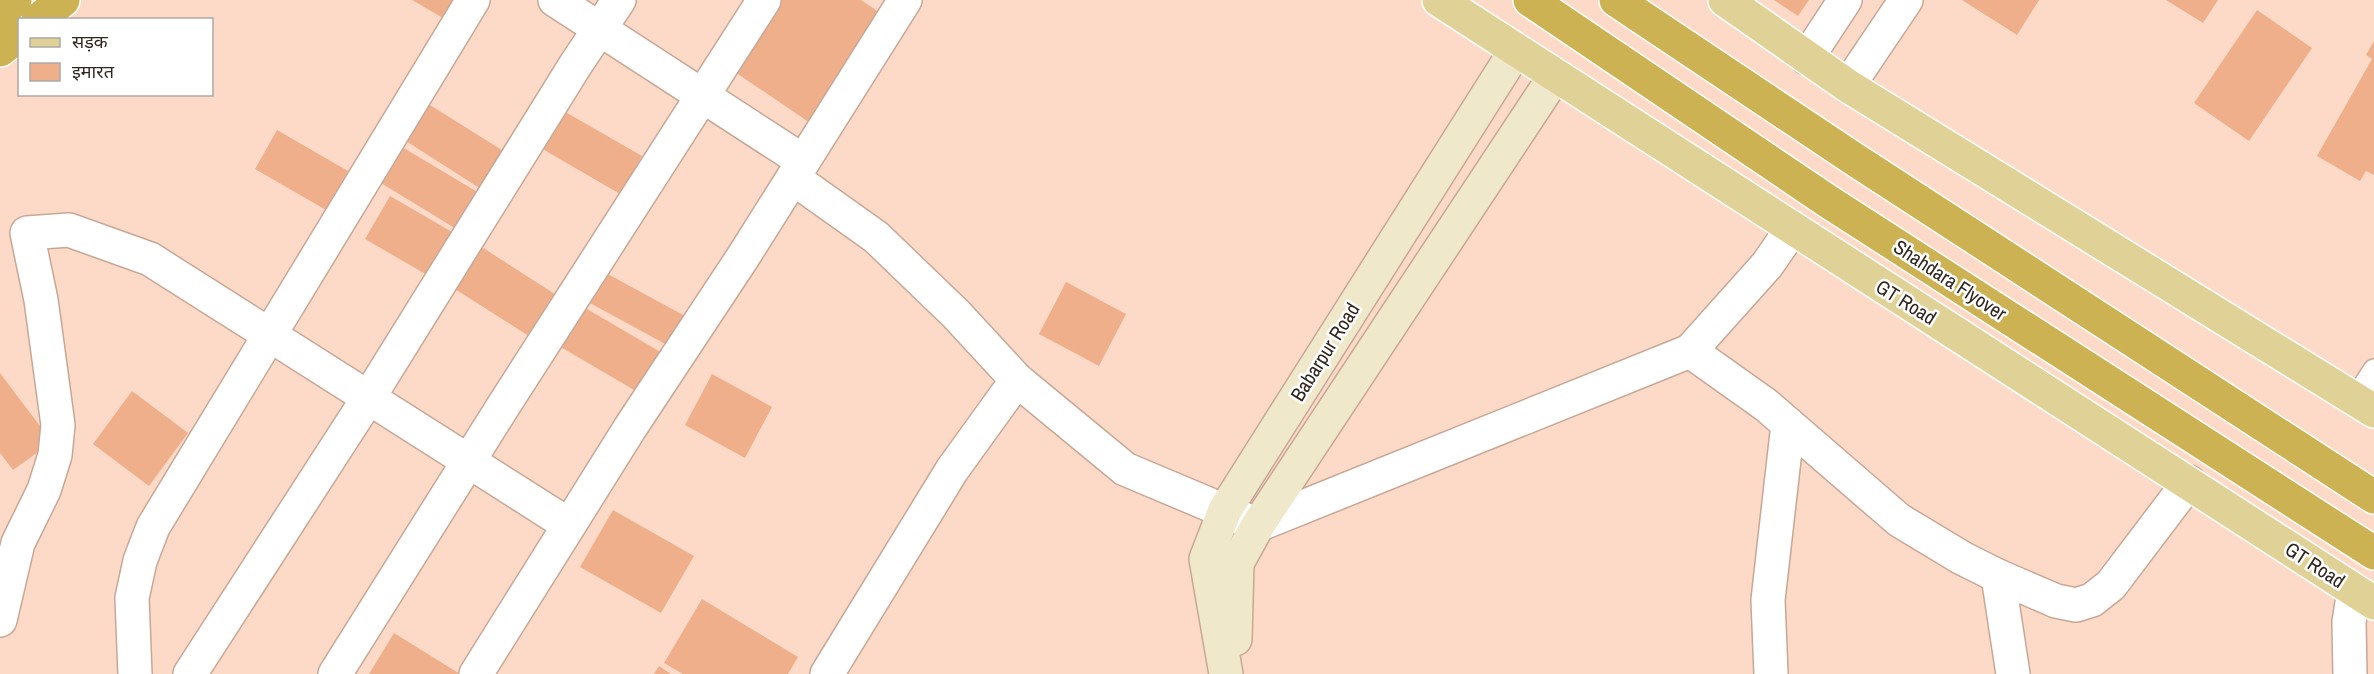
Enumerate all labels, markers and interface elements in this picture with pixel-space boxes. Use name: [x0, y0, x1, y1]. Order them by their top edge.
legend: [18, 18, 213, 96]
text: सड़क: [72, 29, 109, 54]
text: इमारत: [72, 59, 115, 84]
street label: Shahdara Flyover: [1889, 233, 2012, 326]
street label: GT Road: [1871, 273, 1942, 331]
street label: Babarpur Road: [1284, 297, 1365, 406]
street label: GT Road: [2280, 535, 2350, 594]

